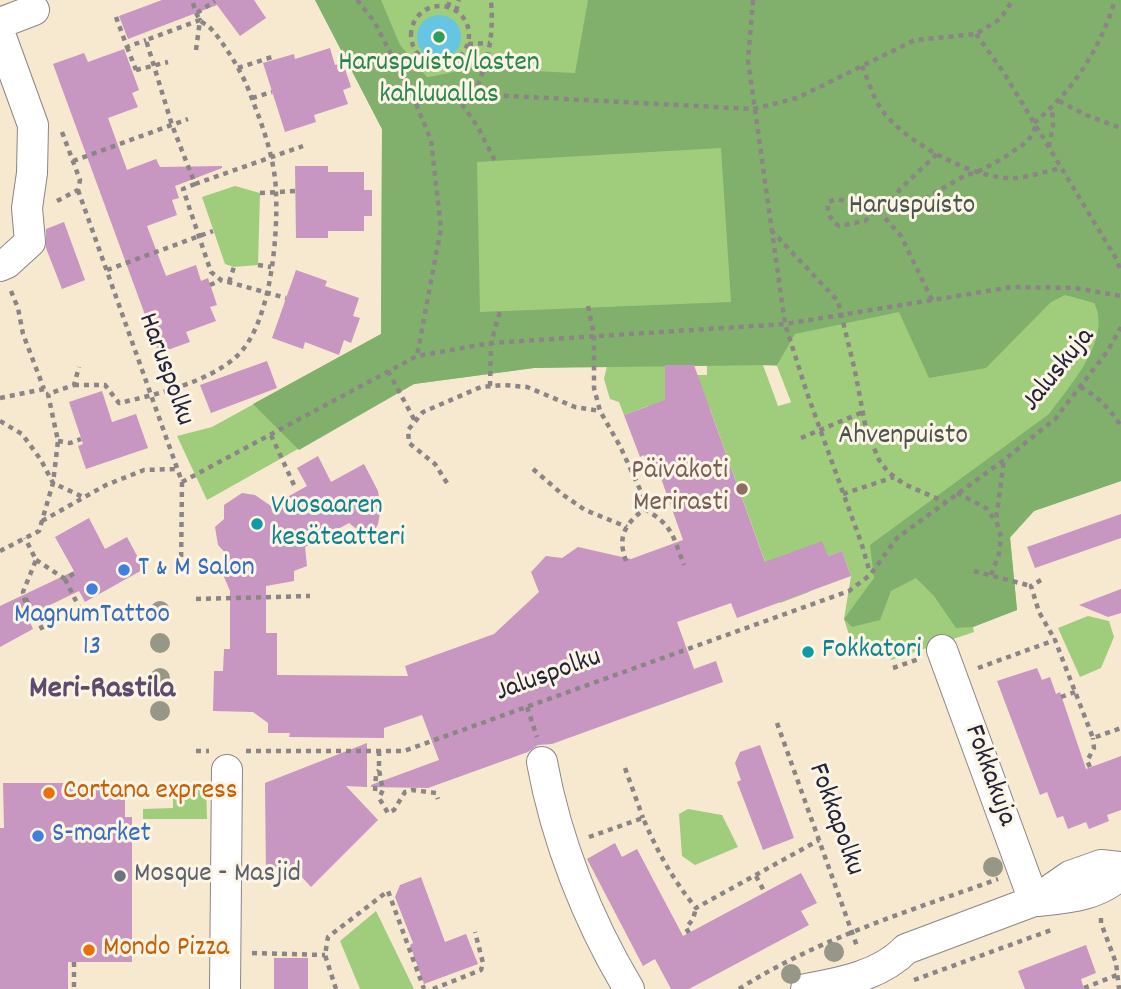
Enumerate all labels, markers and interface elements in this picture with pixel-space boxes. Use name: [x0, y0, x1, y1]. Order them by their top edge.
marker: Haruspuisto/lasten kahluuallas: [431, 29, 447, 45]
place label: Haruspuisto/lasten kahluuallas: [338, 48, 540, 114]
park label: Haruspuisto: [849, 191, 975, 225]
street label: Haruspolku: [128, 309, 200, 431]
street label: Jaluskuja: [1016, 322, 1104, 420]
park label: Ahvenpuisto: [838, 421, 968, 455]
place label: Päiväkoti Merirasti: [631, 456, 728, 522]
marker: Päiväkoti Merirasti: [734, 481, 750, 497]
place label: Vuosaaren kesäteatteri: [271, 491, 405, 557]
marker: Vuosaaren kesäteatteri: [249, 516, 265, 532]
place label: T & M Salon: [138, 553, 255, 587]
marker: T & M Salon: [116, 562, 132, 578]
marker: MagnumTattoo 13: [84, 581, 100, 597]
place label: MagnumTattoo 13: [14, 600, 170, 666]
place label: Fokkatori: [822, 635, 921, 669]
street label: Jaluspolku: [492, 643, 606, 711]
marker: Fokkatori: [800, 644, 816, 660]
district label: Meri-Rastila: [29, 673, 175, 711]
street label: Fokkakuja: [954, 721, 1022, 831]
street label: Fokkapolku: [798, 759, 870, 881]
place label: Cortana express: [63, 776, 238, 810]
marker: Cortana express: [41, 785, 57, 801]
place label: S-market: [52, 819, 151, 853]
marker: S-market: [30, 828, 46, 844]
place label: Mosque - Masjid: [134, 859, 301, 893]
marker: Mosque - Masjid: [112, 868, 128, 884]
place label: Mondo Pizza: [103, 933, 229, 967]
marker: Mondo Pizza: [81, 942, 97, 958]

